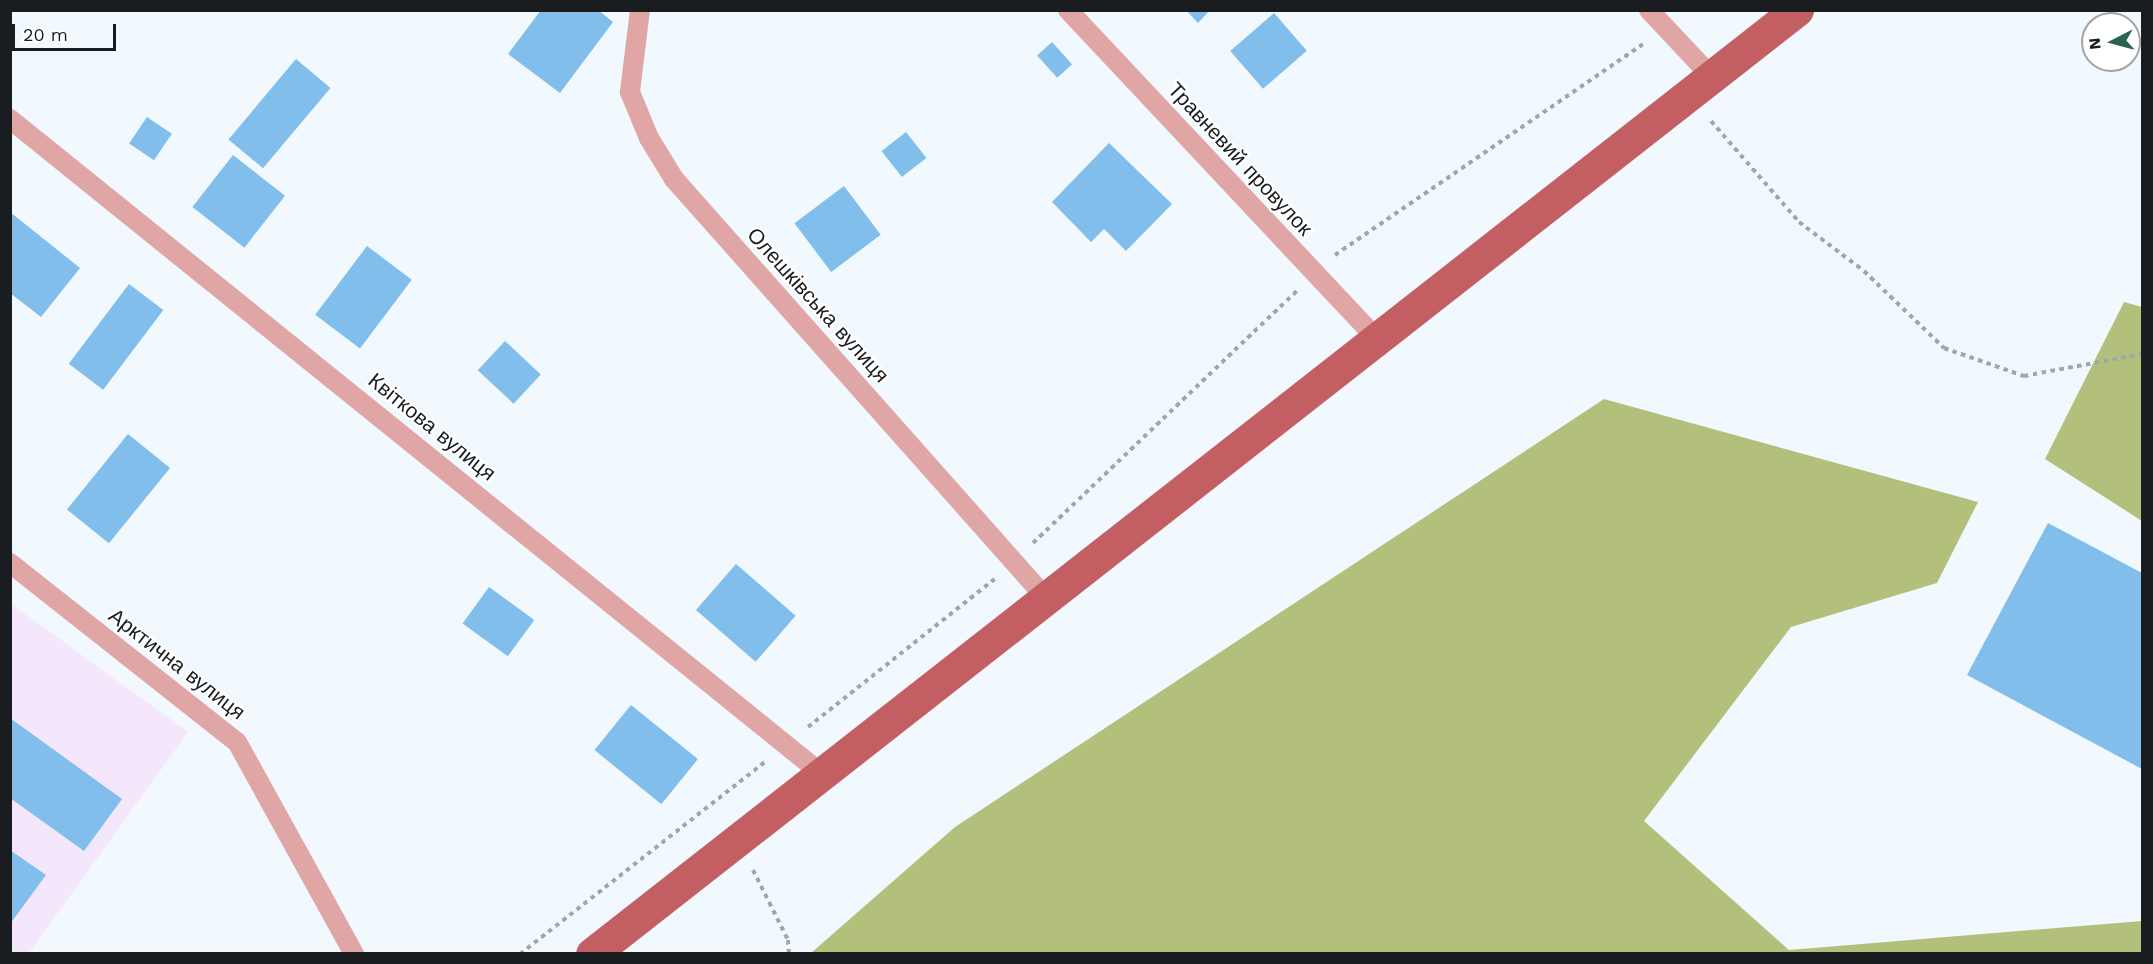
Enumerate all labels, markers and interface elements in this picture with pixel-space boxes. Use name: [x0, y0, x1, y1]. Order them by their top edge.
scale bar: [15, 12, 118, 50]
north arrow: [2081, 12, 2141, 72]
text: 20 m: [23, 24, 68, 45]
text: N: [2085, 37, 2105, 51]
street label: Травневий провулок: [1163, 77, 1317, 241]
street label: Олешківська вулиця: [742, 222, 894, 388]
street label: Квіткова вулиця: [363, 368, 501, 486]
street label: Арктична вулиця: [104, 603, 250, 725]

